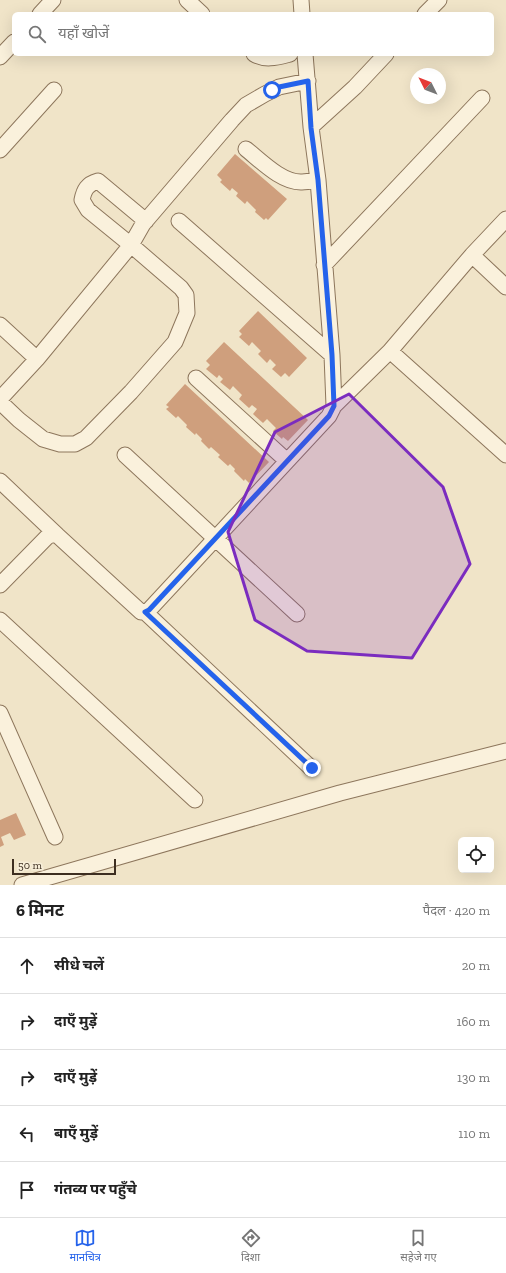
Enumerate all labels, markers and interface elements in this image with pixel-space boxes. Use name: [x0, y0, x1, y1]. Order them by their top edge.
search box: [12, 12, 494, 56]
icon: search: [26, 23, 48, 45]
text: यहाँ खोजें: [58, 24, 109, 42]
north arrow: [410, 68, 446, 104]
route start: [263, 81, 281, 99]
route end: [303, 759, 321, 777]
map controls: [458, 837, 494, 873]
button: locate: [458, 837, 494, 873]
scale bar: [12, 857, 116, 876]
text: 50 m: [18, 859, 42, 872]
text: 6 मिनट: [16, 900, 64, 920]
text: पैदल · 420 m: [423, 903, 490, 918]
icon: ahead: [16, 955, 38, 977]
text: सीधे चलें: [54, 956, 104, 974]
text: 20 m: [462, 958, 490, 973]
icon: right: [16, 1011, 38, 1033]
text: दाएँ मुड़ें: [54, 1012, 97, 1030]
text: 160 m: [456, 1014, 490, 1029]
icon: right: [16, 1067, 38, 1089]
text: दाएँ मुड़ें: [54, 1068, 97, 1086]
text: 130 m: [457, 1070, 490, 1085]
icon: left: [16, 1123, 38, 1145]
text: बाएँ मुड़ें: [54, 1124, 98, 1142]
text: 110 m: [458, 1126, 490, 1141]
icon: arrive: [16, 1179, 38, 1201]
text: गंतव्य पर पहुँचे: [54, 1180, 137, 1198]
tab: मानचित्र: [69, 1227, 101, 1265]
tab: दिशा: [240, 1227, 262, 1265]
tab: सहेजे गए: [400, 1227, 437, 1265]

